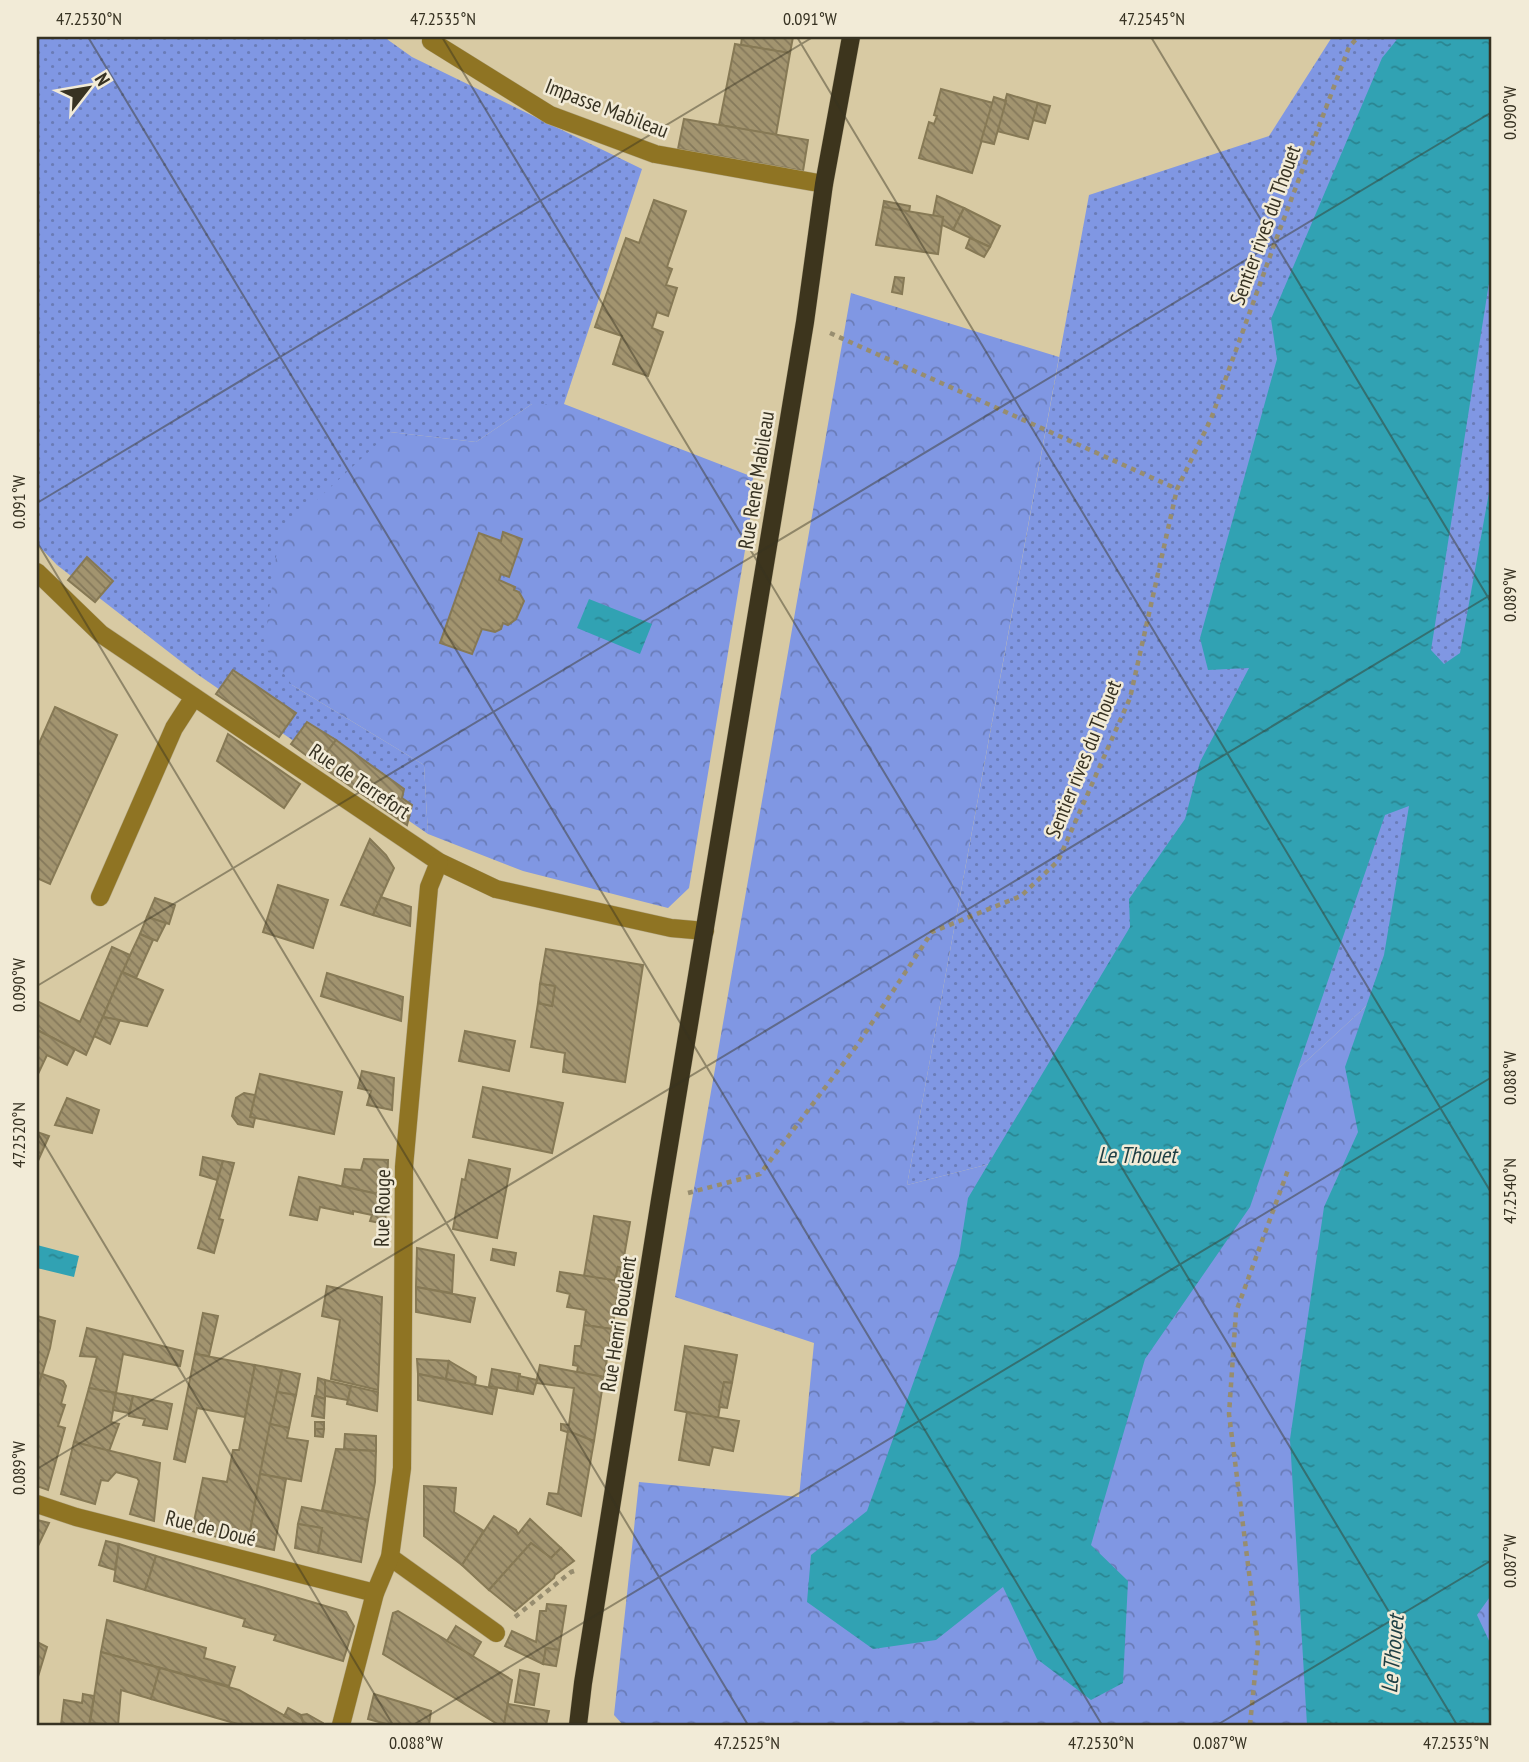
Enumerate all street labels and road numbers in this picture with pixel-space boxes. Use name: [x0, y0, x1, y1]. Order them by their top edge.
street label: Impasse Mabileau: [542, 72, 672, 144]
street label: Sentier rives du Thouet: [1224, 141, 1307, 309]
street label: Rue René Mabileau: [732, 409, 780, 551]
street label: Sentier rives du Thouet: [1039, 676, 1127, 842]
street label: Rue de Terrefort: [304, 737, 416, 825]
street label: Rue Rouge: [368, 1169, 396, 1247]
street label: Rue Henri Boudent: [594, 1254, 642, 1394]
street label: Rue de Doué: [163, 1504, 259, 1552]

